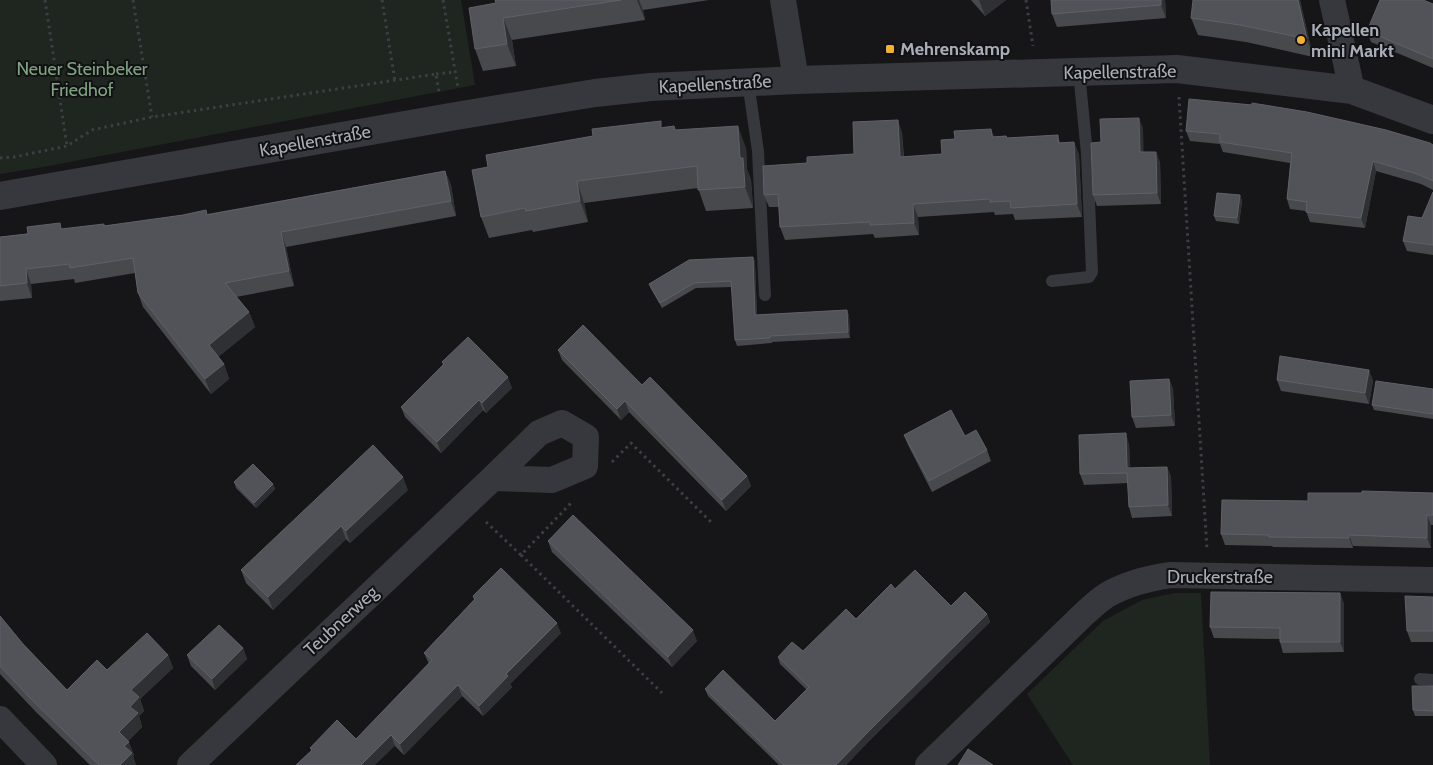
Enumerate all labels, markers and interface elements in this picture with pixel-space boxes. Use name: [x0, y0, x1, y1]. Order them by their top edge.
place label: Kapellen mini Markt: [1311, 19, 1394, 62]
marker: Kapellen mini Markt: [1295, 34, 1307, 46]
place label: Mehrenskamp: [900, 38, 1010, 60]
marker: Mehrenskamp: [884, 43, 896, 55]
park label: Neuer Steinbeker Friedhof: [16, 58, 148, 101]
street label: Kapellenstraße: [1063, 60, 1177, 84]
street label: Kapellenstraße: [658, 70, 772, 98]
street label: Kapellenstraße: [257, 120, 373, 162]
street label: Druckerstraße: [1167, 566, 1273, 588]
street label: Teubnerweg: [300, 581, 383, 661]

